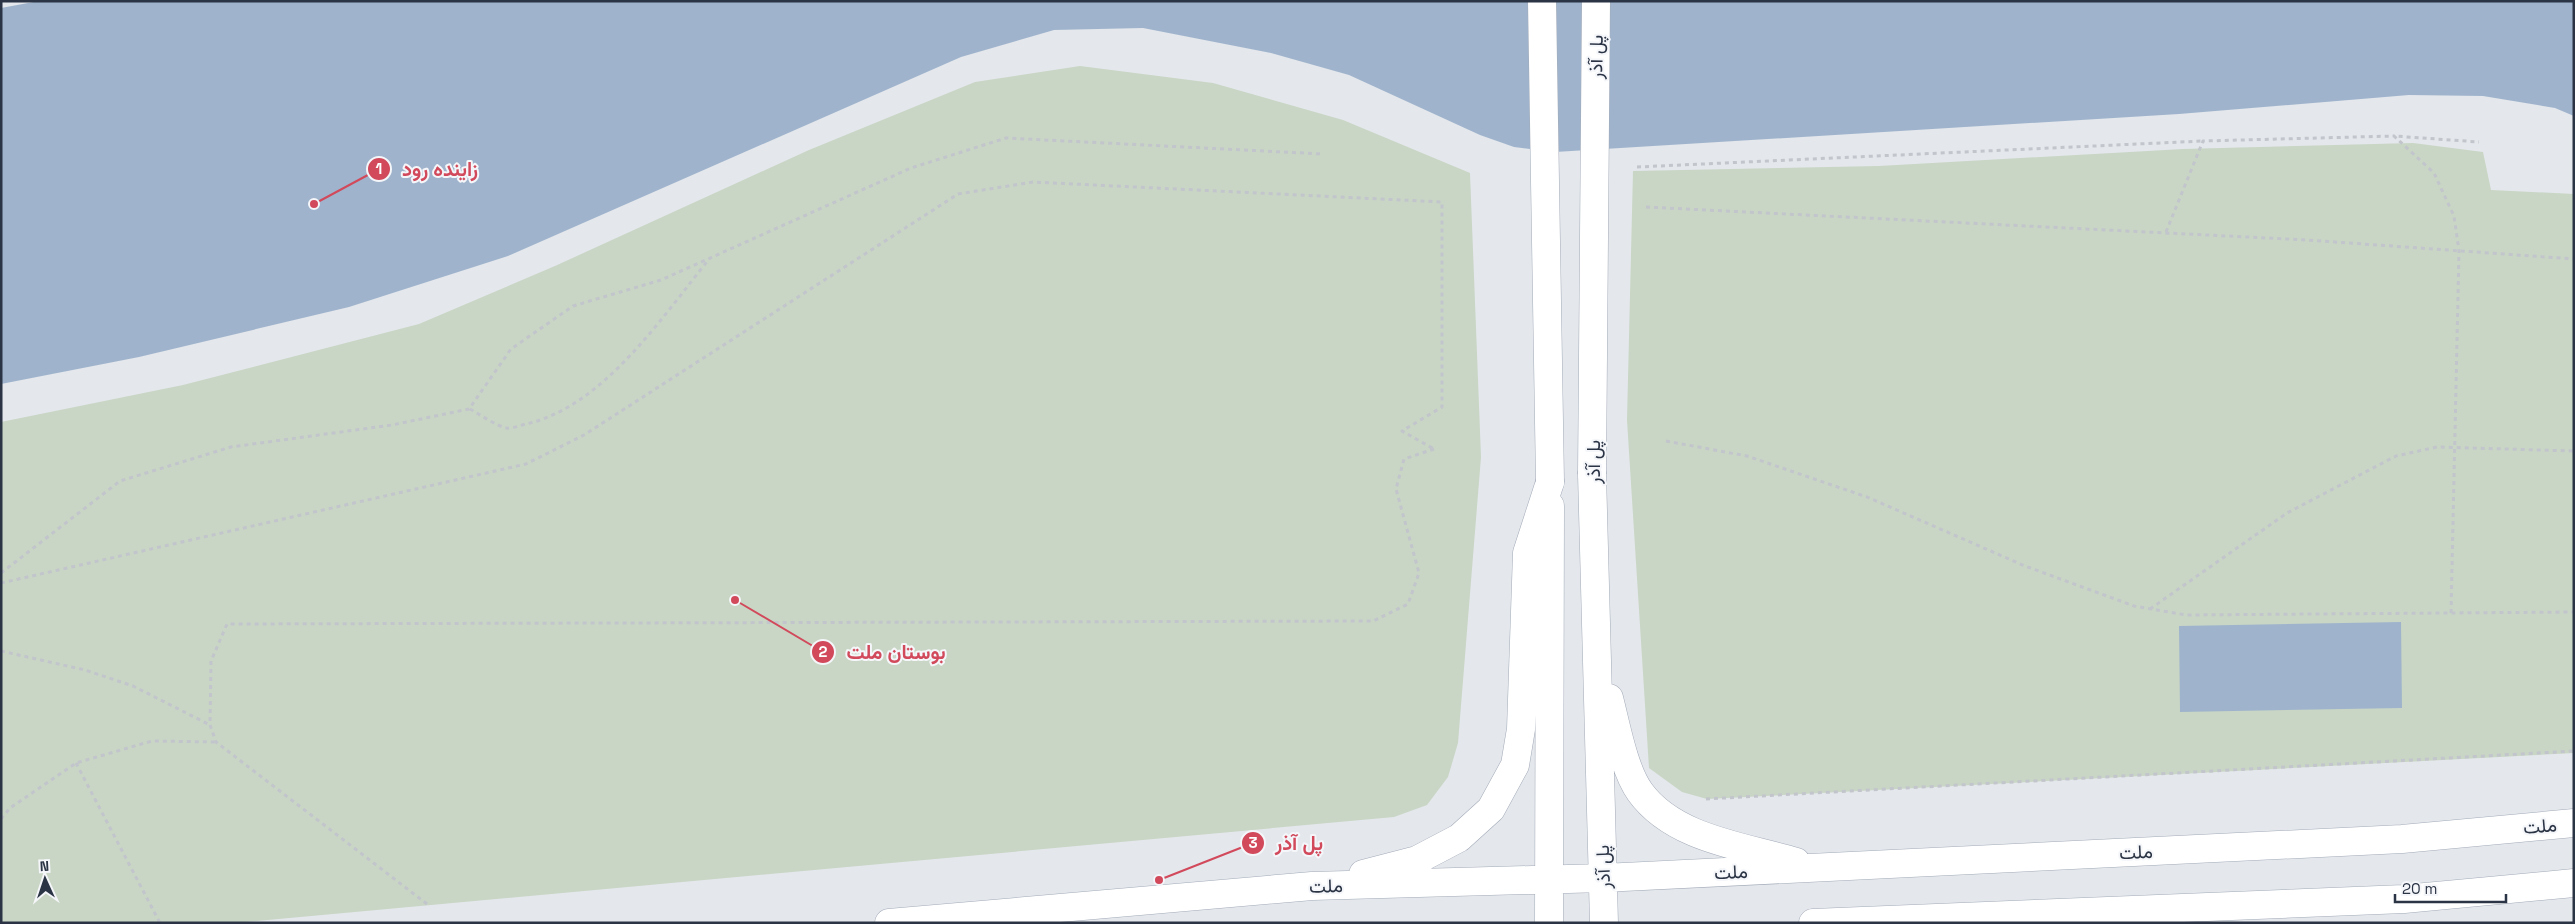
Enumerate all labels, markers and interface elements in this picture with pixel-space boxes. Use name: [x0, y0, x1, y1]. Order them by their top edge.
street label: پل آذر: [1583, 35, 1610, 80]
callout: زاینده رود: [367, 152, 488, 187]
text: زاینده رود: [402, 156, 478, 182]
text: 1: [376, 159, 382, 178]
street label: پل آذر: [1581, 440, 1607, 485]
callout: بوستان ملت: [811, 634, 955, 669]
text: بوستان ملت: [846, 639, 946, 665]
text: 2: [819, 642, 828, 661]
street label: ملت: [2522, 812, 2558, 840]
callout: پل آذر: [1240, 825, 1333, 860]
text: پل آذر: [1274, 830, 1323, 857]
text: 3: [1248, 833, 1258, 852]
street label: ملت: [2118, 839, 2154, 865]
street label: پل آذر: [1590, 844, 1617, 891]
north arrow: [20, 854, 70, 904]
text: N: [39, 857, 49, 875]
street label: ملت: [1713, 859, 1749, 885]
scale bar: [2395, 872, 2506, 904]
street label: ملت: [1309, 873, 1343, 899]
text: 20 m: [2402, 879, 2437, 898]

